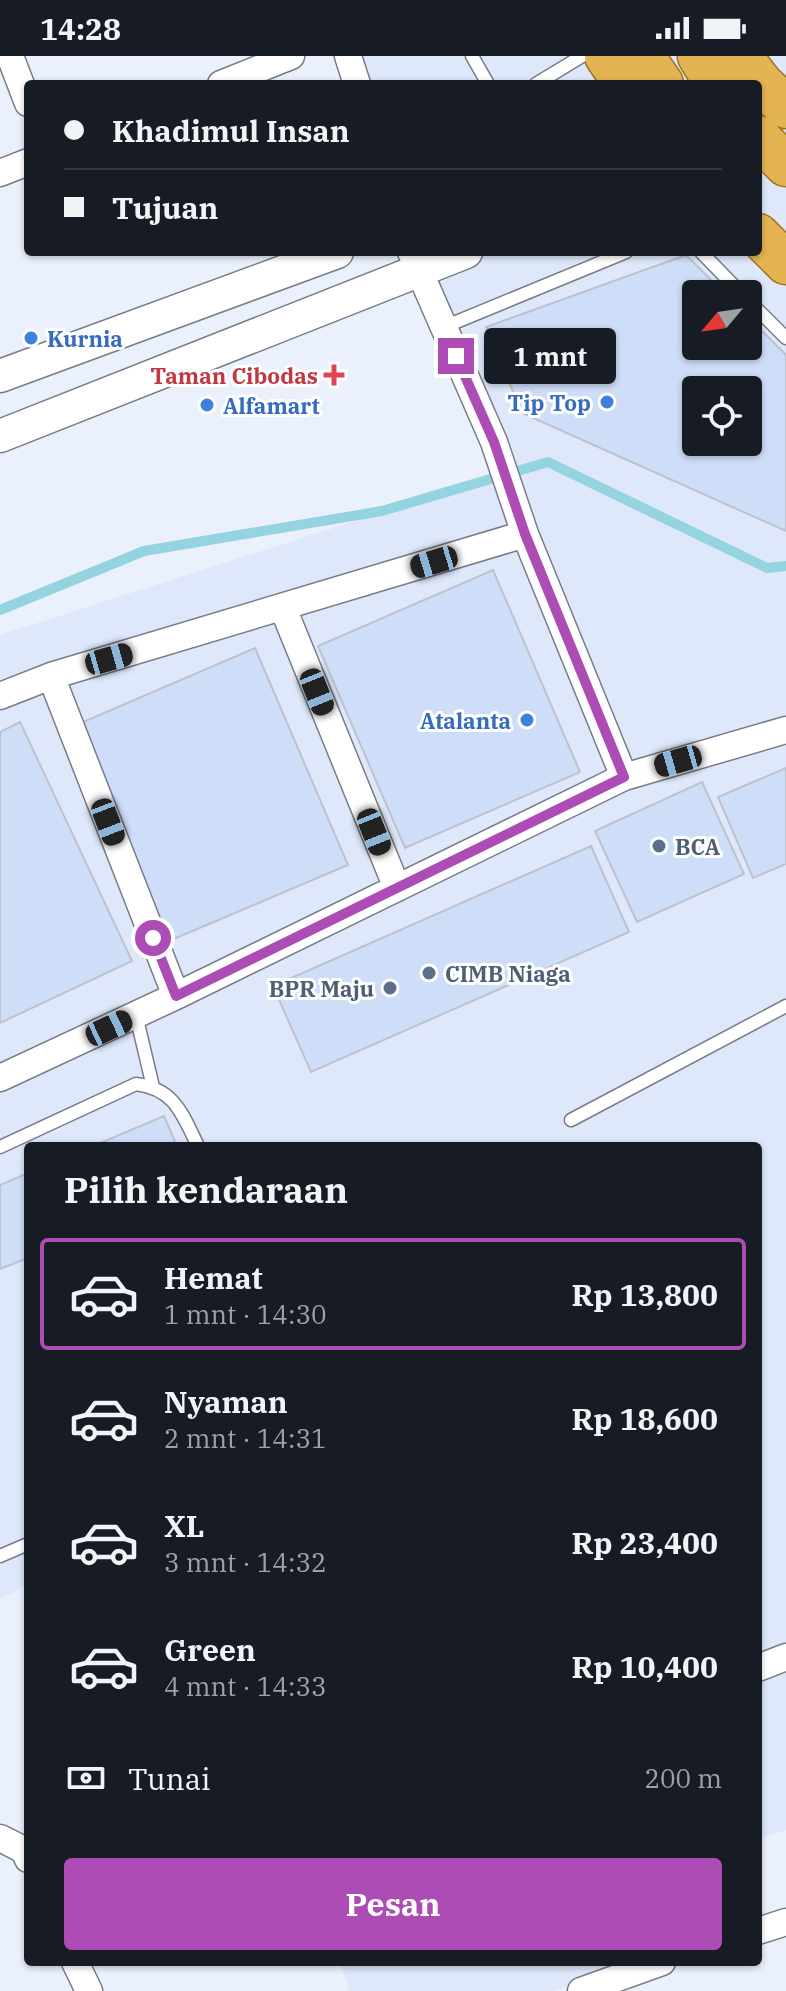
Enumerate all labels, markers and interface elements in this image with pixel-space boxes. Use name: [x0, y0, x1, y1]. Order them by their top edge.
text: 14:28: [40, 9, 121, 48]
text: Khadimul Insan: [112, 111, 350, 150]
text: Tujuan: [112, 188, 218, 227]
north arrow: [682, 280, 762, 360]
map controls: [682, 280, 762, 456]
place label: Kurnia: [47, 324, 123, 353]
callout: 1 mnt: [484, 328, 616, 384]
marker: Kurnia: [22, 329, 40, 347]
route end: [438, 338, 474, 374]
text: 1 mnt: [513, 339, 587, 373]
place label: Taman Cibodas: [151, 361, 318, 390]
marker: Taman Cibodas: [325, 366, 343, 384]
button: locate: [682, 376, 762, 456]
place label: Tip Top: [508, 388, 591, 417]
place label: Alfamart: [223, 391, 320, 420]
marker: Tip Top: [598, 393, 616, 411]
marker: Alfamart: [198, 396, 216, 414]
car: [408, 544, 460, 580]
car: [83, 641, 135, 677]
car: [297, 665, 337, 719]
place label: Atalanta: [420, 706, 511, 735]
marker: Atalanta: [518, 711, 536, 729]
car: [652, 743, 704, 779]
car: [88, 795, 128, 849]
car: [354, 805, 394, 859]
place label: BCA: [675, 832, 721, 861]
marker: BCA: [650, 837, 668, 855]
route start: [135, 920, 171, 956]
place label: CIMB Niaga: [445, 959, 571, 988]
marker: CIMB Niaga: [420, 964, 438, 982]
place label: BPR Maju: [269, 974, 374, 1003]
marker: BPR Maju: [381, 979, 399, 997]
car: [82, 1007, 136, 1049]
text: Pilih kendaraan: [64, 1166, 348, 1213]
icon: car: [68, 1258, 140, 1330]
text: Hemat: [164, 1258, 263, 1297]
text: Rp 13,800: [572, 1275, 718, 1314]
text: 1 mnt · 14:30: [164, 1297, 327, 1331]
icon: car: [68, 1382, 140, 1454]
text: Nyaman: [164, 1382, 288, 1421]
text: Rp 18,600: [572, 1399, 718, 1438]
text: 2 mnt · 14:31: [164, 1421, 327, 1455]
icon: car: [68, 1506, 140, 1578]
text: XL: [164, 1506, 204, 1545]
text: Rp 23,400: [572, 1523, 718, 1562]
text: 3 mnt · 14:32: [164, 1545, 327, 1579]
icon: car: [68, 1630, 140, 1702]
text: Green: [164, 1630, 256, 1669]
text: Rp 10,400: [572, 1647, 718, 1686]
text: 4 mnt · 14:33: [164, 1669, 327, 1703]
icon: cash: [64, 1756, 108, 1800]
text: Tunai: [128, 1759, 211, 1798]
text: 200 m: [644, 1761, 722, 1795]
button: Pesan: [64, 1858, 722, 1950]

